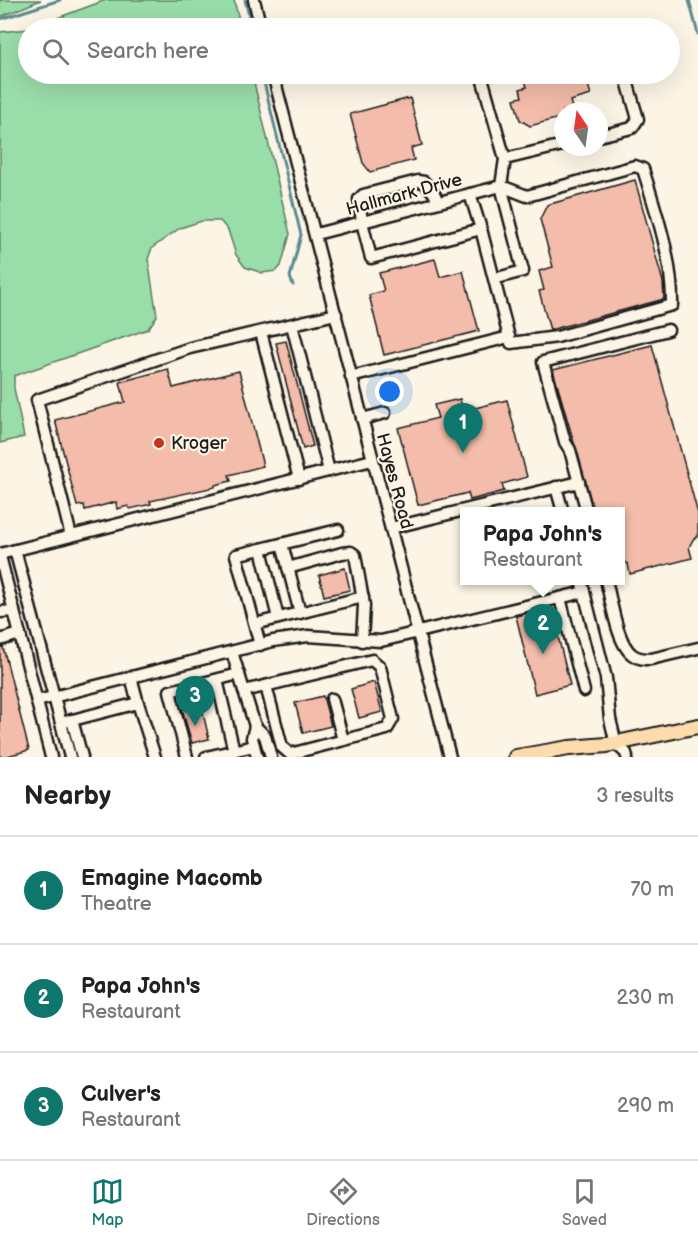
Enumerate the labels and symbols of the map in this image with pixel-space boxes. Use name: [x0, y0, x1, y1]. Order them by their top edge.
north arrow: [554, 102, 608, 156]
street label: Hallmark Drive: [344, 169, 465, 220]
your location: [375, 377, 404, 406]
pin: 1: [444, 404, 482, 453]
street label: Hayes Road: [372, 431, 417, 531]
place label: Kroger: [171, 433, 227, 454]
marker: Kroger: [152, 436, 166, 450]
pin: 2: [524, 604, 562, 654]
pin: 3: [176, 676, 214, 726]

